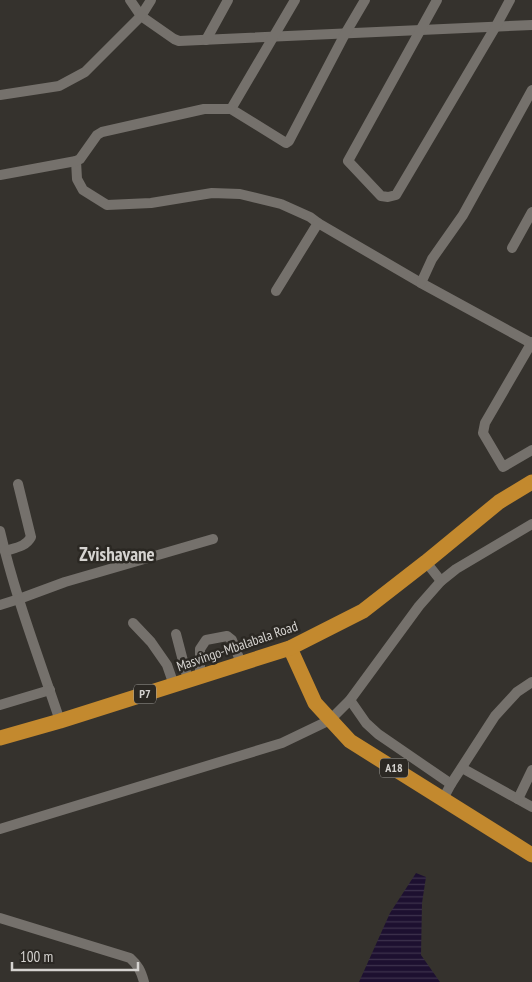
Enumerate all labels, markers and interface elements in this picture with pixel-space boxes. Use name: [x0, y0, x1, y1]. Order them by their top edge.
district label: Zvishavane: [79, 542, 155, 566]
street label: Masvingo-Mbalabala Road: [174, 617, 300, 675]
road number: P7: [134, 684, 156, 704]
road number: A18: [380, 758, 408, 778]
scale bar: [12, 940, 139, 972]
text: 100 m: [20, 947, 53, 966]

